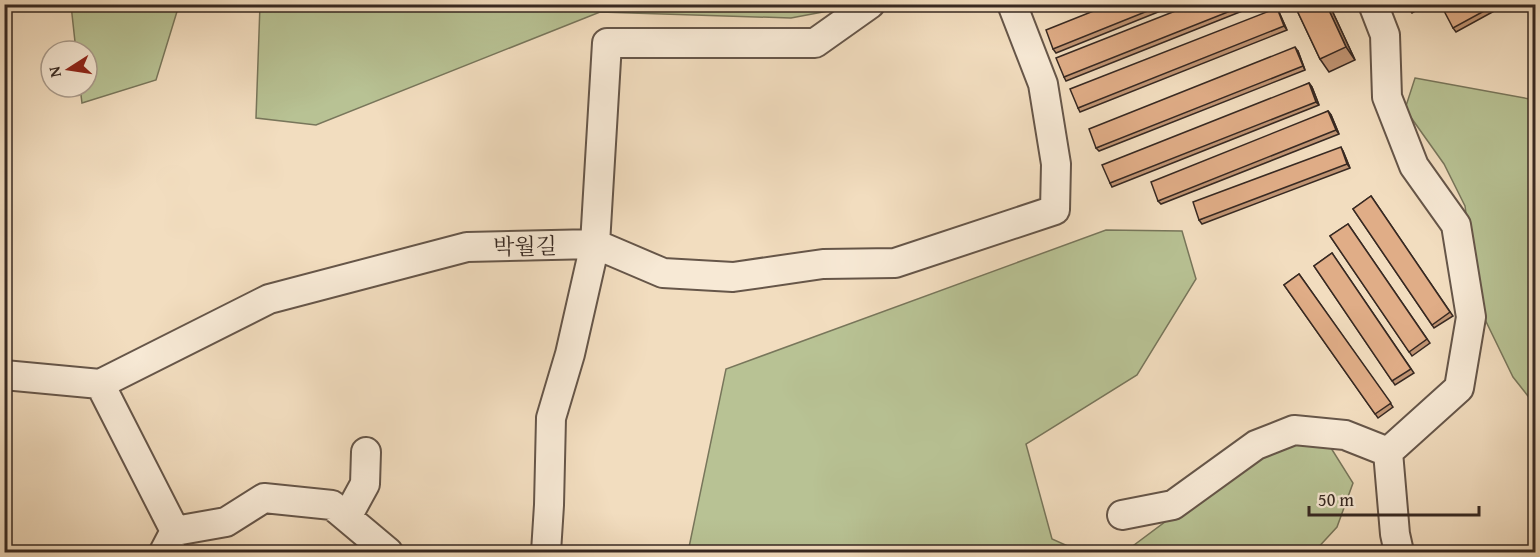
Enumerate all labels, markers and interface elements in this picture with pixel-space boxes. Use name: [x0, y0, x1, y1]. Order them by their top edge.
north arrow: [39, 39, 99, 99]
text: N: [41, 64, 67, 80]
street label: 박월길: [493, 229, 557, 263]
scale bar: [1309, 479, 1478, 517]
text: 50 m: [1318, 486, 1354, 513]

